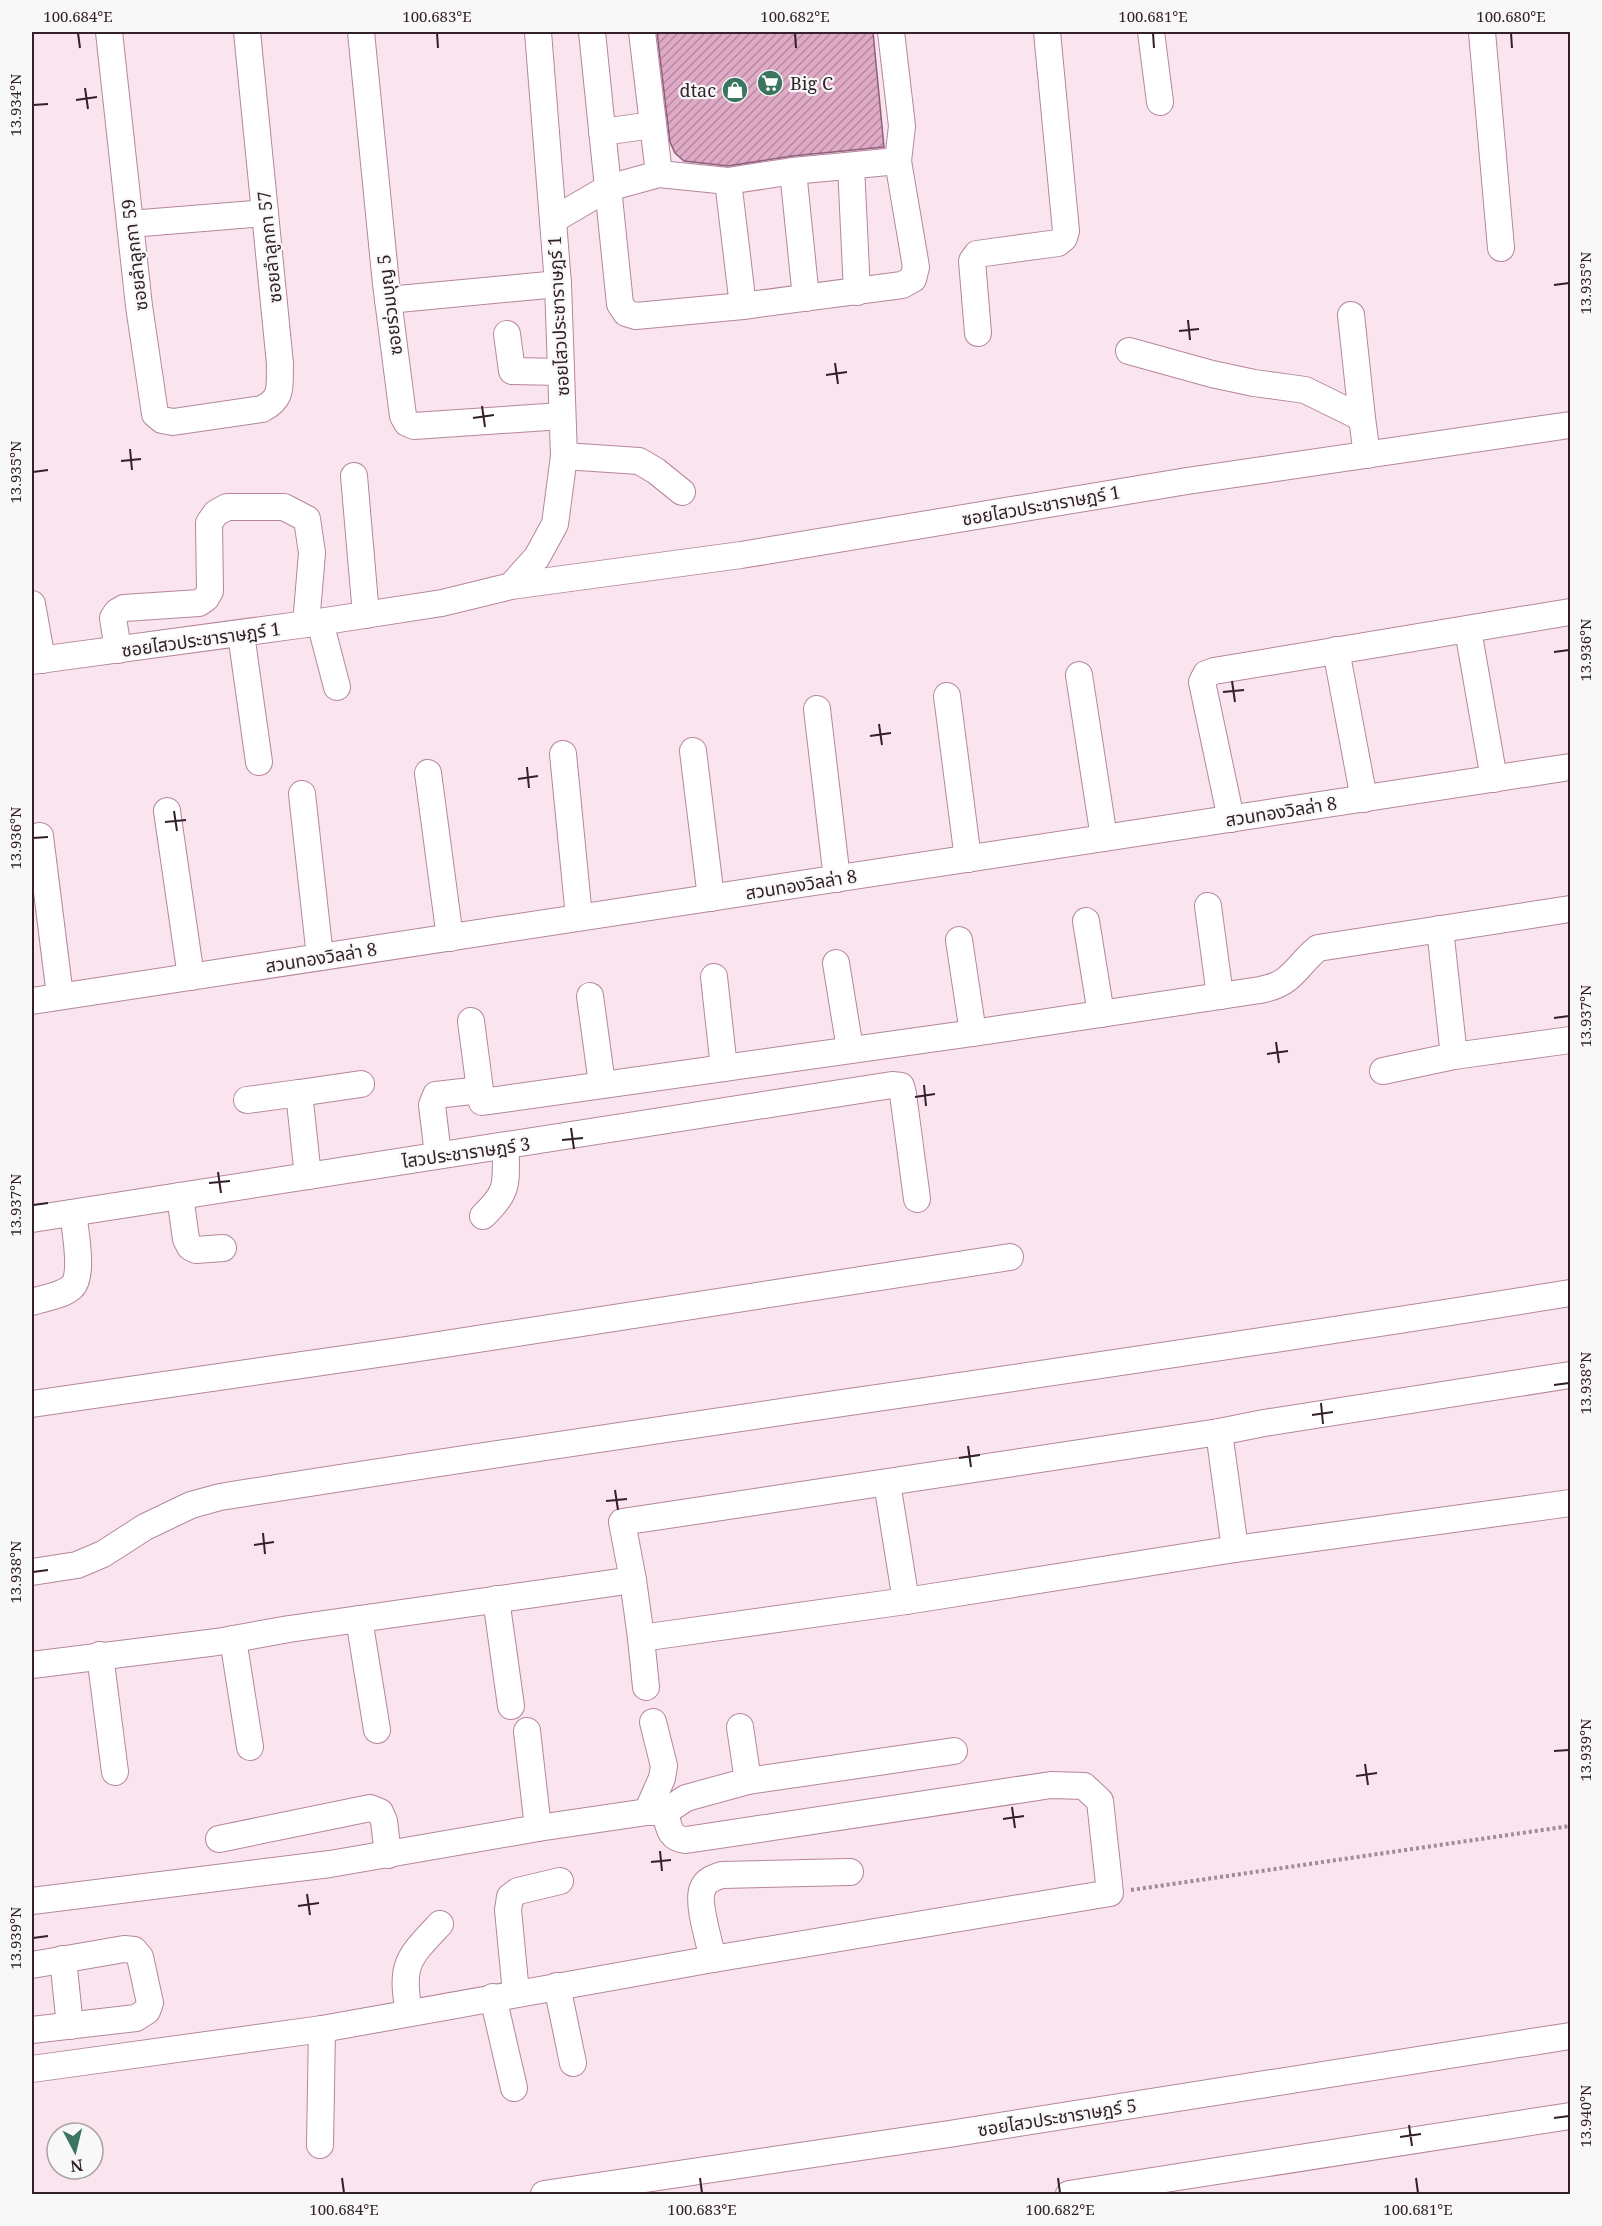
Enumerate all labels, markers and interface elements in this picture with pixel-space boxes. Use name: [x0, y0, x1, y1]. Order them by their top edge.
text: 100.684°E: [43, 6, 113, 26]
text: 100.683°E: [402, 6, 472, 26]
text: 100.682°E: [760, 6, 830, 26]
text: 100.681°E: [1118, 6, 1188, 26]
text: 100.680°E: [1476, 6, 1546, 26]
supermarket icon: Big C: [755, 68, 785, 98]
place label: Big C: [790, 71, 833, 95]
text: 13.934°N: [5, 73, 25, 137]
shop icon: dtac: [720, 75, 750, 105]
place label: dtac: [680, 78, 716, 102]
street label: ซอยลำลูกกา 57: [251, 190, 288, 304]
street label: ซอยลำลูกกา 59: [115, 198, 154, 312]
street label: ซอยไสวประชาราษฎร์ 1: [542, 235, 574, 397]
text: 13.935°N: [1575, 251, 1595, 315]
street label: ซอยร่วมบุญ 5: [371, 253, 407, 357]
text: 13.935°N: [5, 440, 25, 504]
street label: ซอยไสวประชาราษฎร์ 1: [960, 479, 1122, 531]
street label: ซอยไสวประชาราษฎร์ 1: [120, 616, 282, 662]
text: 13.936°N: [1575, 618, 1595, 682]
street label: สวนทองวิลล่า 8: [1224, 790, 1338, 832]
text: 13.936°N: [5, 806, 25, 870]
street label: สวนทองวิลล่า 8: [744, 863, 858, 905]
street label: สวนทองวิลล่า 8: [264, 936, 378, 978]
text: 13.937°N: [1575, 984, 1595, 1048]
street label: ไสวประชาราษฎร์ 3: [399, 1131, 532, 1173]
text: 13.937°N: [5, 1173, 25, 1237]
text: 13.938°N: [1575, 1351, 1595, 1415]
text: 13.938°N: [5, 1540, 25, 1604]
text: 13.939°N: [1575, 1718, 1595, 1782]
text: 13.939°N: [5, 1906, 25, 1970]
text: 13.940°N: [1575, 2084, 1595, 2148]
street label: ซอยไสวประชาราษฎร์ 5: [976, 2093, 1138, 2141]
north arrow: [45, 2121, 105, 2181]
text: N: [69, 2154, 84, 2178]
text: 100.684°E: [309, 2199, 379, 2219]
text: 100.683°E: [667, 2199, 737, 2219]
text: 100.682°E: [1025, 2199, 1095, 2219]
text: 100.681°E: [1383, 2199, 1453, 2219]

